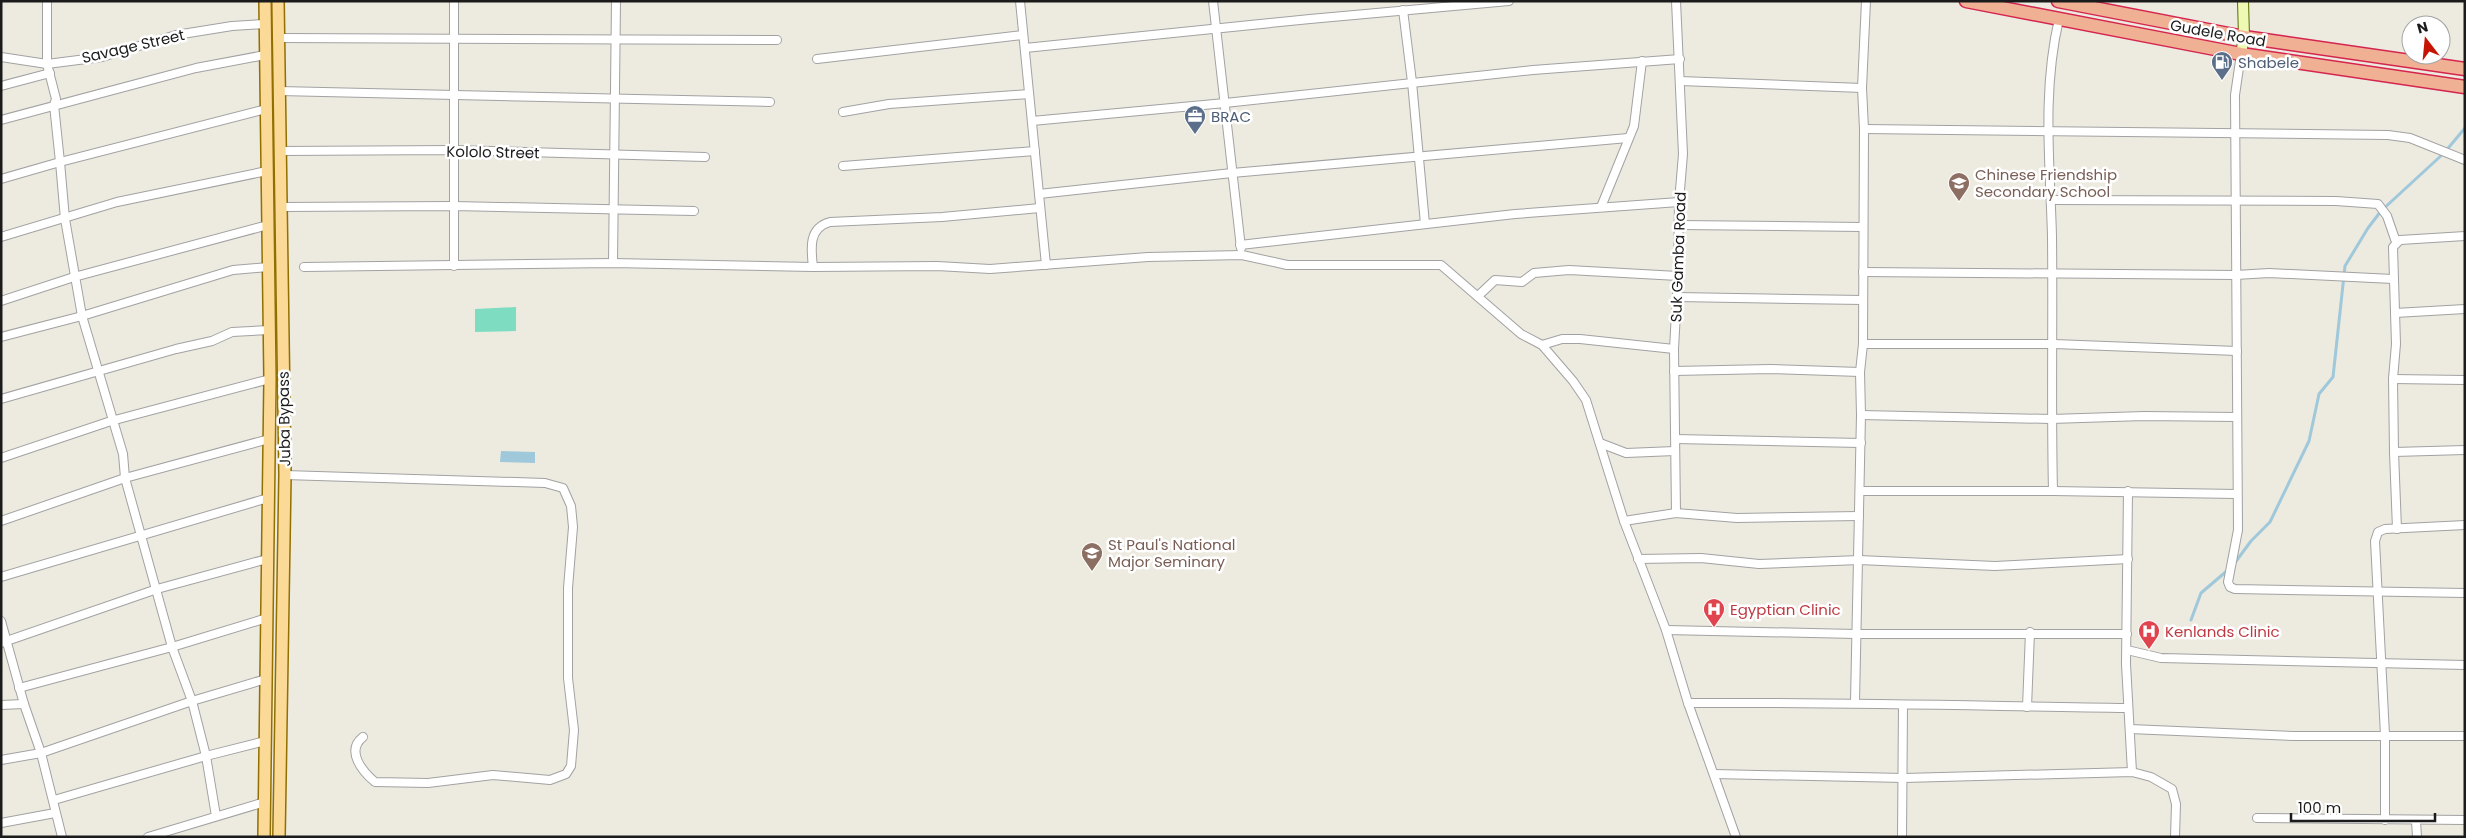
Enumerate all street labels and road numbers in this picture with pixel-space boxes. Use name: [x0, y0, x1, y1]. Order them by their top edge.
street label: Gudele Road: [2169, 14, 2267, 52]
street label: Savage Street: [80, 24, 186, 68]
street label: Kololo Street: [446, 141, 540, 163]
street label: Suk Gamba Road: [1665, 191, 1691, 323]
street label: Juba Bypass: [273, 371, 295, 467]

